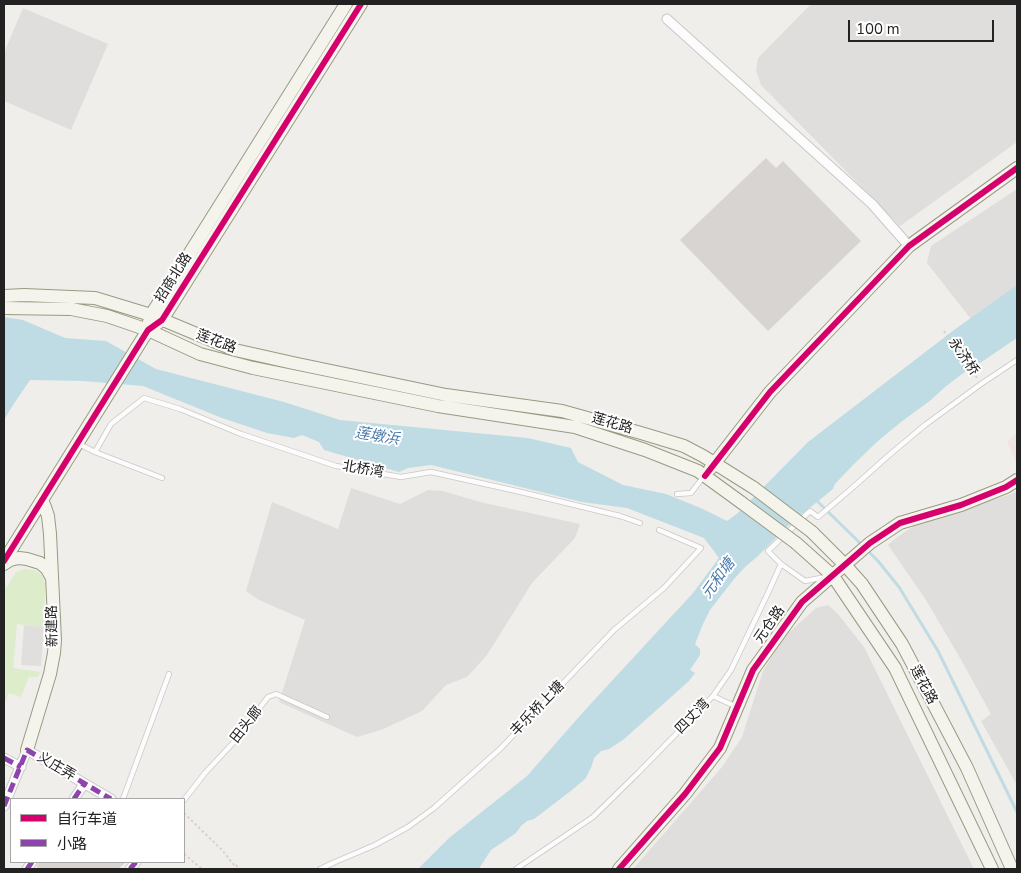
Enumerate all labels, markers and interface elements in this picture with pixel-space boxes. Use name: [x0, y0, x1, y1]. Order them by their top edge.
scale bar: [851, 10, 997, 42]
text: 100 m: [856, 19, 900, 39]
street label: 招商北路: [152, 250, 196, 306]
street label: 莲花路: [193, 327, 239, 357]
street label: 永济桥: [944, 335, 982, 379]
street label: 莲花路: [589, 410, 635, 438]
water label: 莲墩浜: [353, 425, 401, 449]
street label: 北桥湾: [341, 458, 385, 482]
water label: 元和塘: [698, 556, 740, 602]
street label: 元仓路: [751, 603, 789, 647]
street label: 新建路: [44, 605, 62, 647]
street label: 莲花路: [906, 663, 940, 707]
street label: 丰乐桥上塘: [508, 678, 568, 740]
street label: 四丈湾: [672, 696, 714, 738]
street label: 田头廊: [227, 703, 267, 747]
street label: 义庄弄: [34, 749, 78, 785]
legend: [10, 798, 185, 863]
text: 自行车道: [57, 809, 117, 829]
text: 小路: [57, 834, 87, 854]

